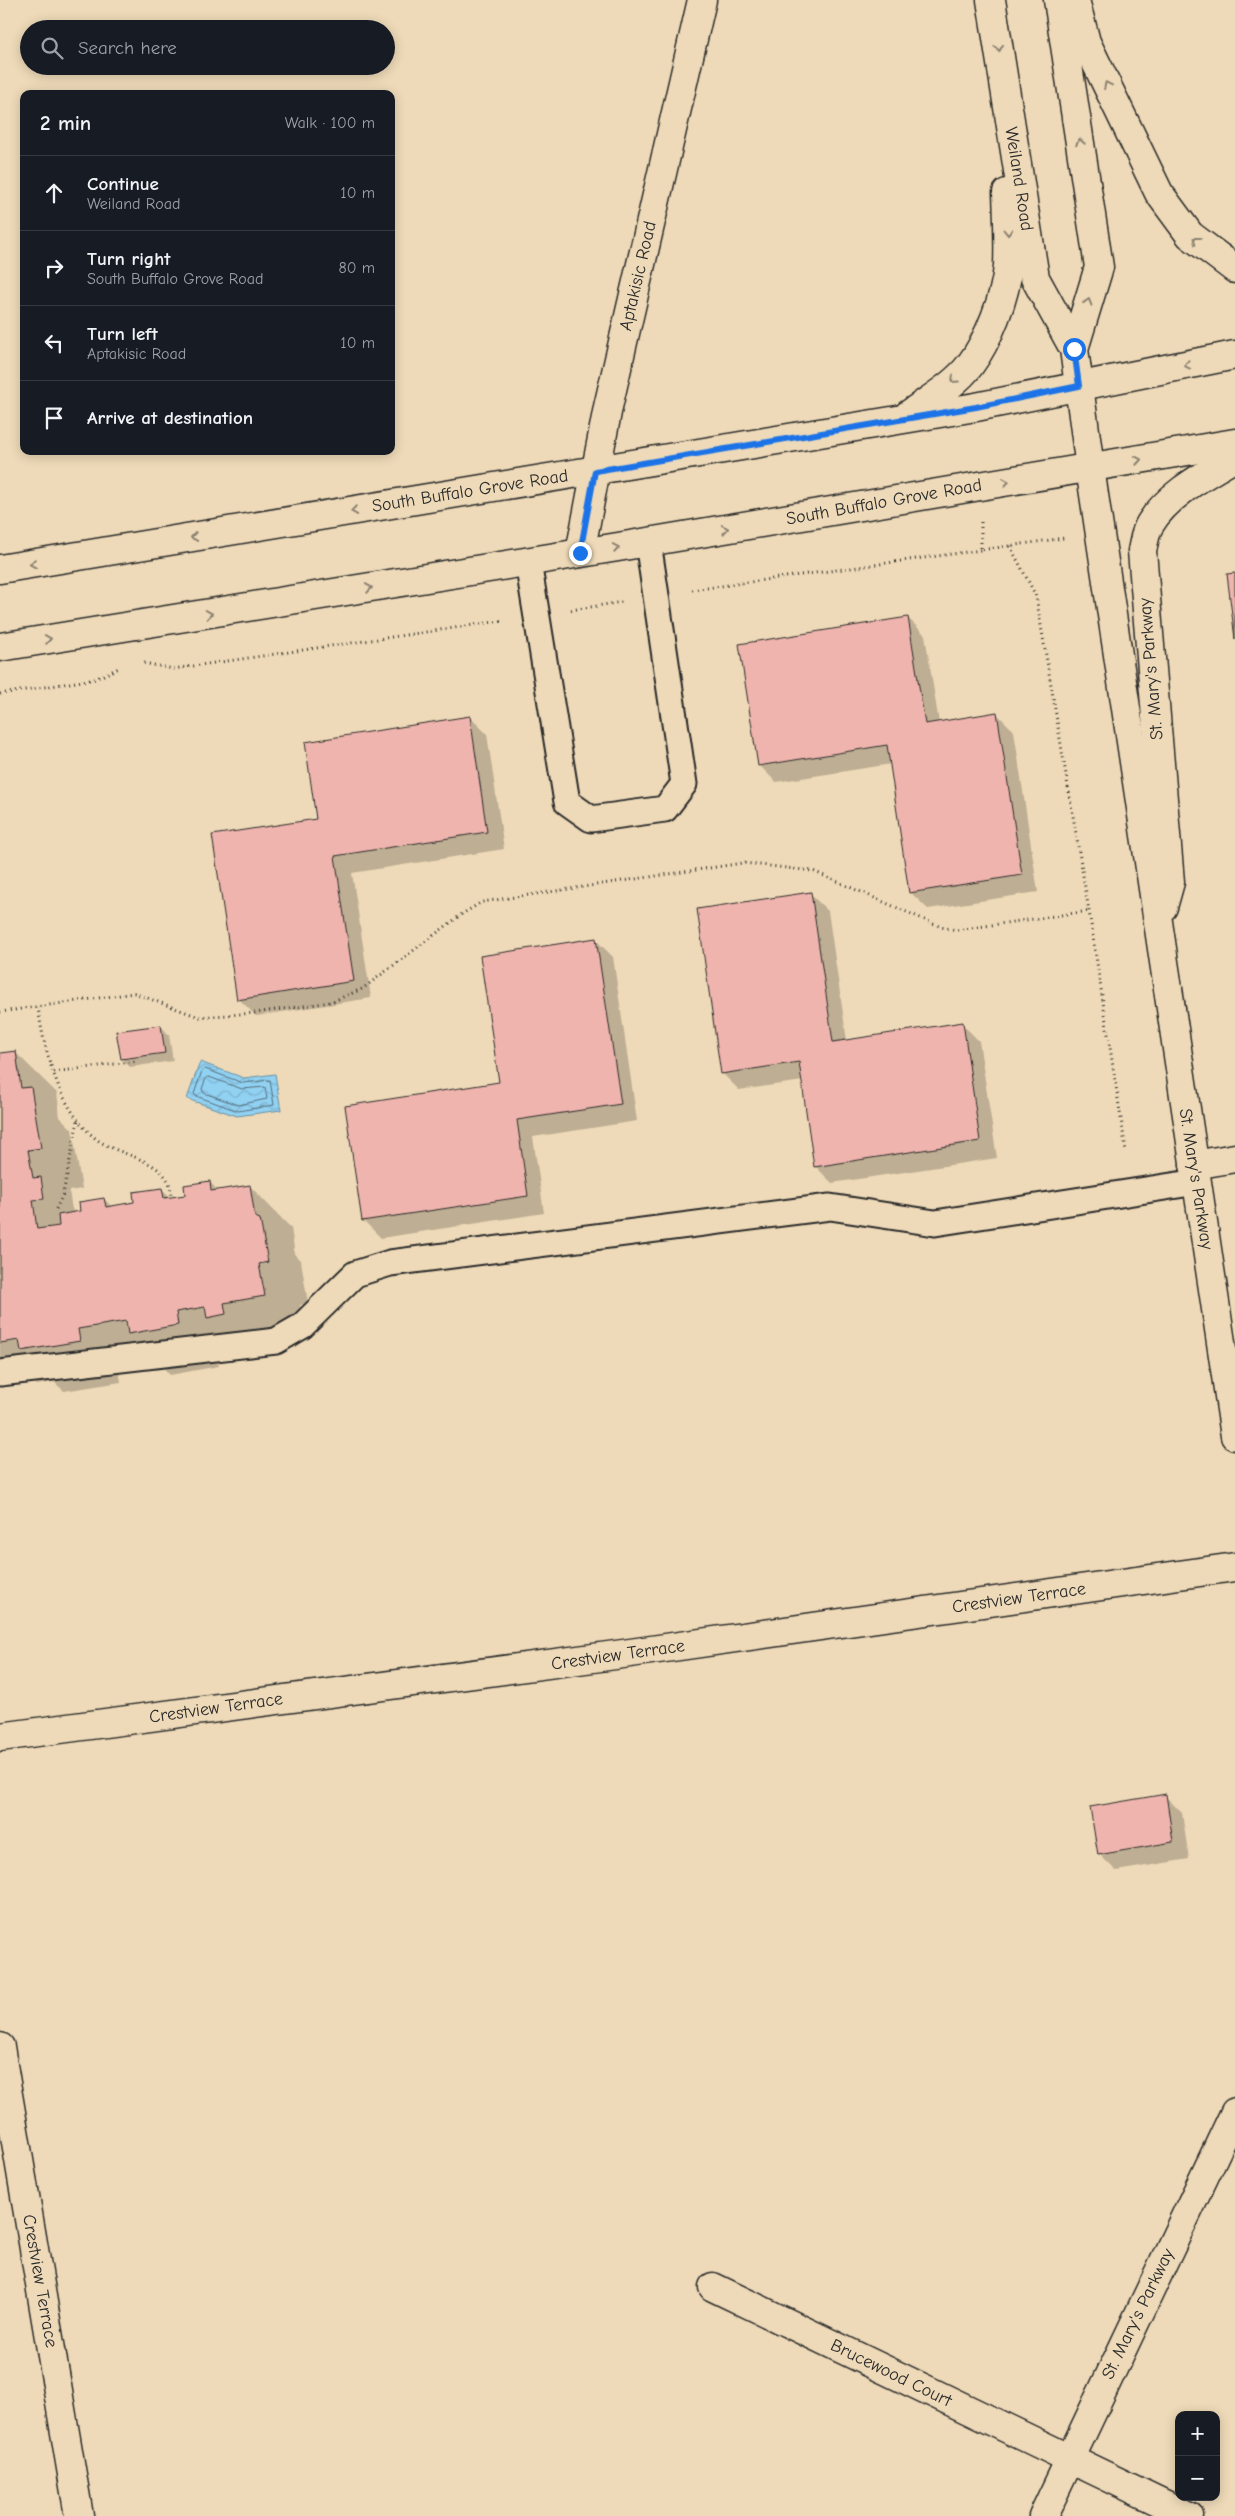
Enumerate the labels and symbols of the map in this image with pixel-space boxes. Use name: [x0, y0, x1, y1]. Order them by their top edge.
one-way arrow: [993, 45, 1004, 53]
one-way arrow: [1103, 81, 1113, 90]
street label: Weiland Road: [1000, 125, 1038, 233]
one-way arrow: [1075, 138, 1086, 146]
street label: Aptakisic Road: [615, 219, 661, 333]
one-way arrow: [1003, 229, 1013, 237]
one-way arrow: [1193, 237, 1202, 245]
one-way arrow: [1082, 298, 1092, 307]
route start: [1063, 338, 1086, 361]
one-way arrow: [1183, 359, 1192, 370]
one-way arrow: [950, 374, 959, 383]
one-way arrow: [1133, 456, 1142, 466]
street label: South Buffalo Grove Road: [370, 465, 570, 517]
street label: South Buffalo Grove Road: [784, 474, 984, 530]
one-way arrow: [1002, 477, 1010, 487]
one-way arrow: [350, 505, 358, 515]
one-way arrow: [720, 524, 729, 534]
one-way arrow: [189, 532, 198, 542]
route end: [569, 542, 592, 565]
one-way arrow: [611, 543, 620, 553]
one-way arrow: [29, 558, 37, 569]
one-way arrow: [365, 583, 373, 593]
street label: St. Mary's Parkway: [1134, 596, 1168, 741]
one-way arrow: [204, 609, 213, 619]
one-way arrow: [45, 634, 53, 645]
street label: St. Mary's Parkway: [1174, 1107, 1218, 1252]
street label: Crestview Terrace: [951, 1578, 1087, 1618]
street label: Crestview Terrace: [550, 1635, 686, 1675]
street label: Crestview Terrace: [148, 1688, 284, 1728]
street label: Crestview Terrace: [18, 2213, 62, 2349]
street label: St. Mary's Parkway: [1097, 2244, 1179, 2383]
street label: Brucewood Court: [827, 2335, 956, 2412]

